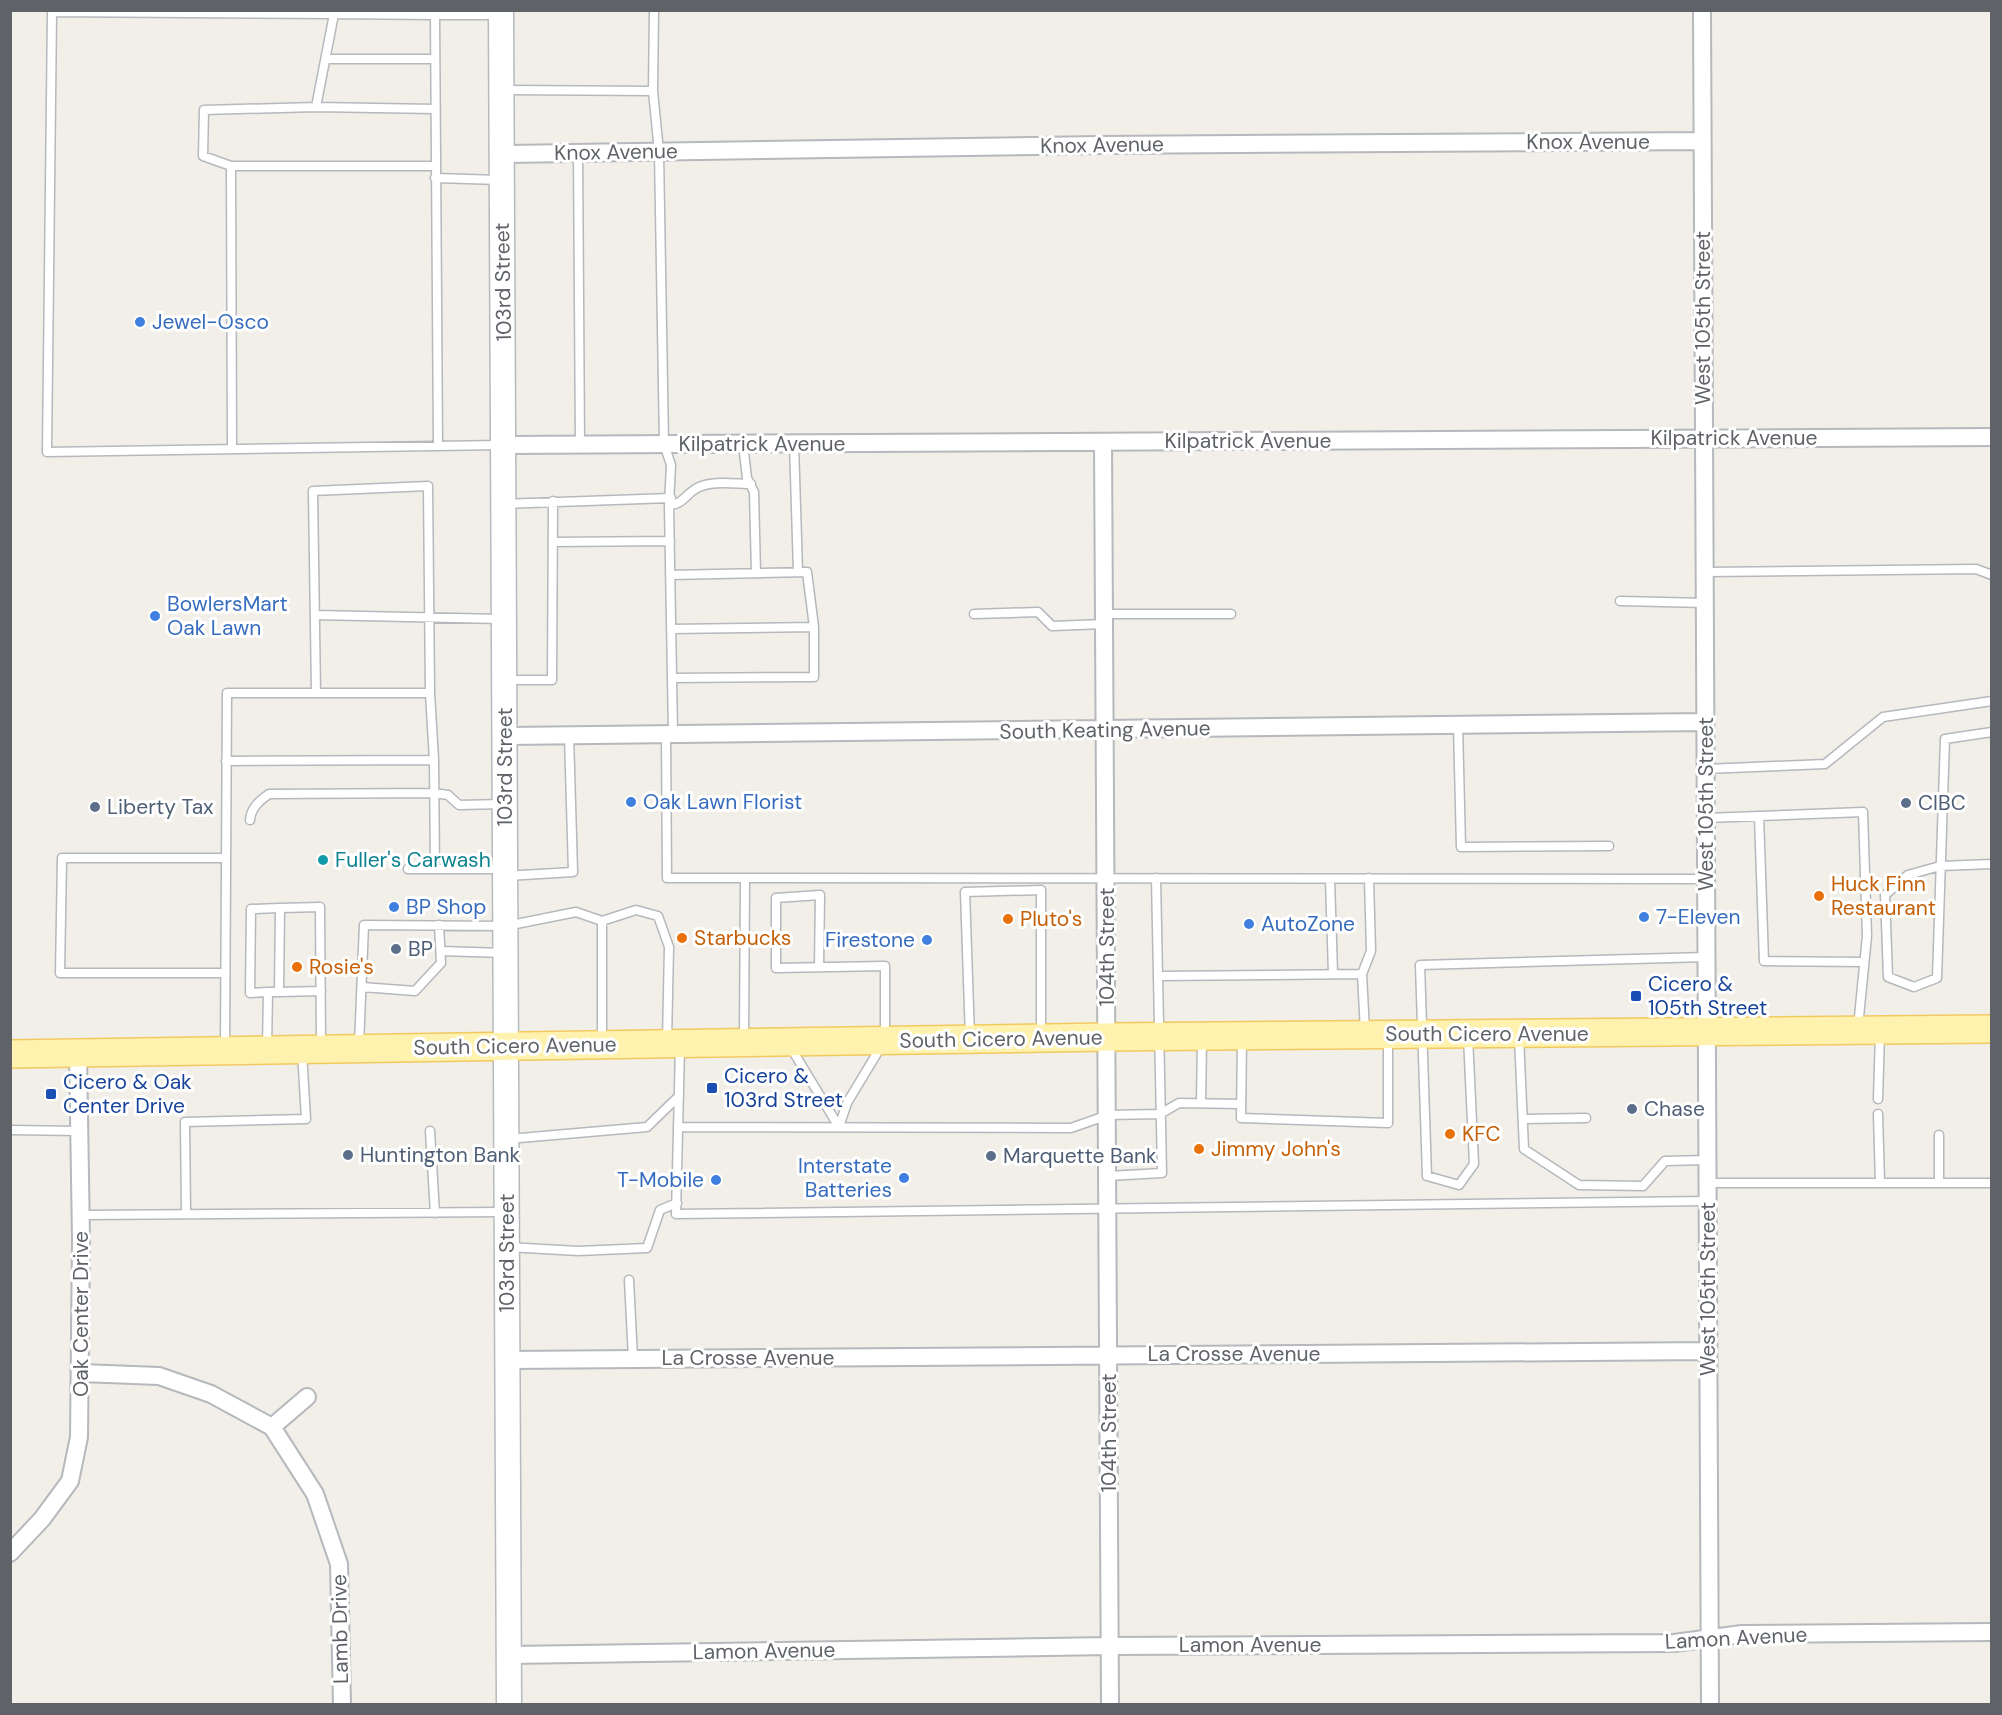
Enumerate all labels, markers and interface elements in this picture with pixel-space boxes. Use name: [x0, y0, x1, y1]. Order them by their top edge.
street label: Knox Avenue: [1526, 128, 1650, 156]
street label: Knox Avenue: [1040, 130, 1164, 160]
street label: Knox Avenue: [554, 137, 678, 167]
street label: 103rd Street: [488, 222, 518, 342]
street label: West 105th Street: [1689, 231, 1717, 405]
place label: Jewel-Osco: [152, 308, 269, 336]
marker: Jewel-Osco: [133, 315, 147, 329]
street label: Kilpatrick Avenue: [1651, 424, 1817, 452]
street label: Kilpatrick Avenue: [1165, 427, 1331, 455]
street label: Kilpatrick Avenue: [679, 430, 845, 458]
place label: BowlersMart Oak Lawn: [167, 590, 288, 642]
marker: BowlersMart Oak Lawn: [148, 609, 162, 623]
street label: 103rd Street: [491, 708, 519, 826]
street label: South Keating Avenue: [999, 714, 1211, 746]
street label: West 105th Street: [1692, 717, 1720, 891]
place label: Oak Lawn Florist: [643, 788, 802, 816]
place label: CIBC: [1918, 789, 1966, 817]
place label: Liberty Tax: [107, 793, 214, 821]
marker: Oak Lawn Florist: [624, 795, 638, 809]
marker: CIBC: [1899, 796, 1913, 810]
marker: Liberty Tax: [88, 800, 102, 814]
place label: Fuller's Carwash: [335, 846, 491, 874]
marker: Fuller's Carwash: [316, 853, 330, 867]
place label: Huck Finn Restaurant: [1831, 870, 1936, 922]
street label: 104th Street: [1093, 887, 1121, 1007]
marker: Huck Finn Restaurant: [1812, 889, 1826, 903]
place label: BP Shop: [406, 893, 486, 921]
marker: BP Shop: [387, 900, 401, 914]
place label: 7-Eleven: [1656, 903, 1740, 931]
place label: Pluto's: [1020, 905, 1082, 933]
place label: AutoZone: [1261, 910, 1355, 938]
marker: 7-Eleven: [1637, 910, 1651, 924]
marker: Pluto's: [1001, 912, 1015, 926]
marker: AutoZone: [1242, 917, 1256, 931]
place label: Starbucks: [694, 924, 791, 952]
place label: Firestone: [825, 926, 915, 954]
marker: Starbucks: [675, 931, 689, 945]
marker: Firestone: [920, 933, 934, 947]
place label: BP: [408, 935, 433, 963]
marker: BP: [389, 942, 403, 956]
place label: Rosie's: [309, 953, 374, 981]
marker: Rosie's: [290, 960, 304, 974]
place label: Cicero & 105th Street: [1648, 970, 1767, 1022]
marker: Cicero & 105th Street: [1629, 989, 1643, 1003]
street label: South Cicero Avenue: [1385, 1020, 1589, 1048]
street label: South Cicero Avenue: [899, 1023, 1103, 1055]
street label: South Cicero Avenue: [413, 1030, 617, 1062]
place label: Cicero & 103rd Street: [724, 1062, 843, 1114]
place label: Cicero & Oak Center Drive: [63, 1068, 192, 1120]
marker: Cicero & 103rd Street: [705, 1081, 719, 1095]
marker: Cicero & Oak Center Drive: [44, 1087, 58, 1101]
place label: Chase: [1644, 1095, 1705, 1123]
marker: Chase: [1625, 1102, 1639, 1116]
place label: KFC: [1462, 1120, 1501, 1148]
marker: KFC: [1443, 1127, 1457, 1141]
place label: Jimmy John's: [1211, 1135, 1341, 1163]
place label: Huntington Bank: [360, 1141, 521, 1169]
place label: Marquette Bank: [1003, 1142, 1157, 1170]
marker: Jimmy John's: [1192, 1142, 1206, 1156]
marker: Huntington Bank: [341, 1148, 355, 1162]
marker: Marquette Bank: [984, 1149, 998, 1163]
place label: Interstate Batteries: [798, 1152, 892, 1204]
place label: T-Mobile: [617, 1166, 704, 1194]
marker: Interstate Batteries: [897, 1171, 911, 1185]
marker: T-Mobile: [709, 1173, 723, 1187]
street label: 103rd Street: [493, 1194, 521, 1312]
street label: West 105th Street: [1694, 1202, 1722, 1376]
street label: Oak Center Drive: [67, 1231, 95, 1397]
street label: La Crosse Avenue: [1148, 1340, 1321, 1368]
street label: La Crosse Avenue: [662, 1344, 835, 1372]
street label: 104th Street: [1095, 1373, 1123, 1493]
street label: Lamb Drive: [325, 1574, 355, 1684]
street label: Lamon Avenue: [1664, 1620, 1808, 1656]
street label: Lamon Avenue: [1179, 1631, 1321, 1659]
street label: Lamon Avenue: [692, 1636, 836, 1666]

